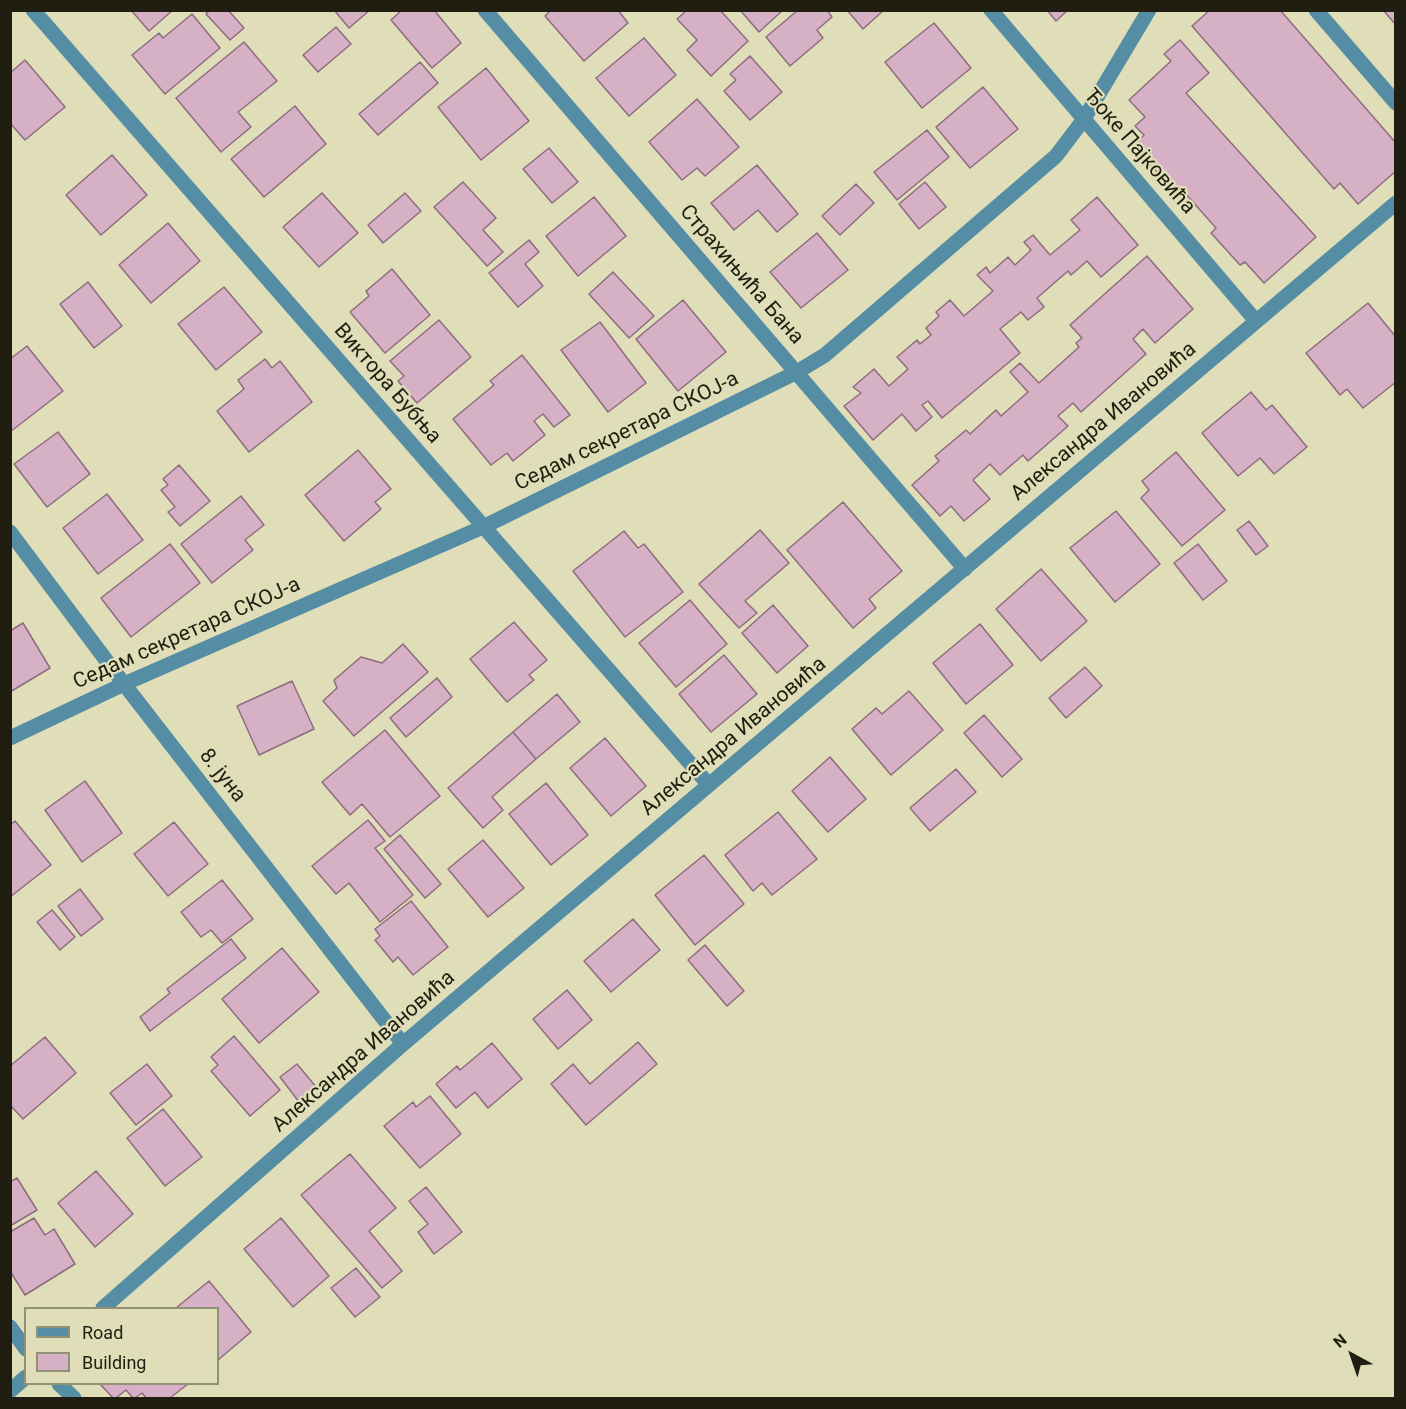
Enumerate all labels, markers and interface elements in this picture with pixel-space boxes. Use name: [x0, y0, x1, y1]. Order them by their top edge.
street label: Ђоке Пајковића: [1078, 84, 1200, 220]
street label: Страхињића Бана: [674, 200, 808, 350]
street label: Виктора Бубња: [328, 319, 446, 449]
street label: Александра Ивановића: [1006, 337, 1202, 507]
street label: Седам секретара СКОЈ-а: [511, 367, 743, 497]
street label: Седам секретара СКОЈ-а: [70, 572, 304, 696]
street label: Александра Ивановића: [636, 652, 832, 822]
street label: 8. јуна: [193, 744, 251, 808]
street label: Александра Ивановића: [267, 966, 461, 1138]
legend: [24, 1307, 219, 1385]
text: Road: [82, 1322, 123, 1343]
north arrow: [1322, 1325, 1382, 1385]
text: N: [1330, 1330, 1351, 1352]
text: Building: [82, 1352, 146, 1373]

